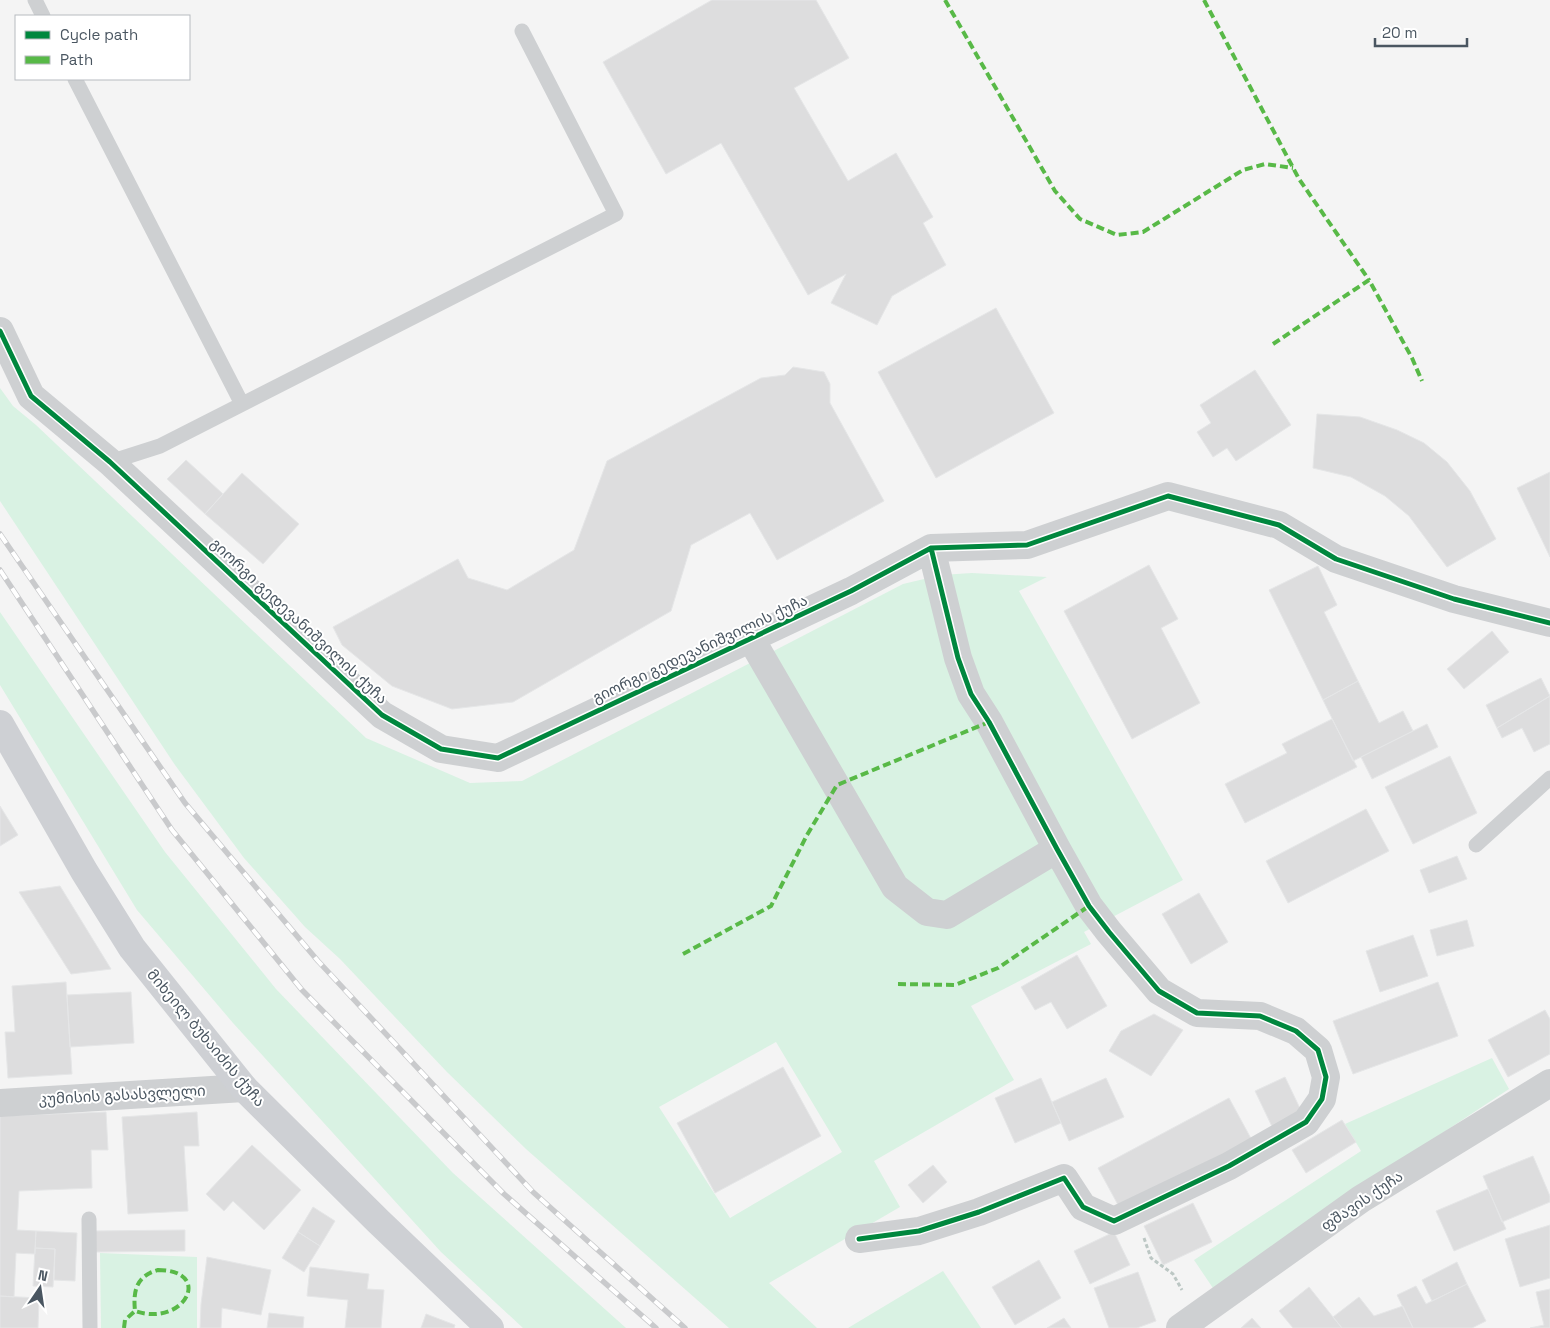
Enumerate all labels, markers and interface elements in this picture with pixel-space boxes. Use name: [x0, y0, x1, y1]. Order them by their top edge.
legend: [15, 15, 190, 80]
scale bar: [1375, 15, 1468, 47]
text: 20 m: [1382, 23, 1417, 42]
text: Cycle path: [60, 25, 138, 44]
text: Path: [60, 50, 93, 69]
street label: გიორგი გედევანიშვილის ქუჩა: [207, 533, 392, 708]
street label: გიორგი გედევანიშვილის ქუჩა: [589, 590, 810, 707]
street label: მიხეილ ბუხაიძის ქუჩა: [143, 965, 269, 1110]
street label: კუმისის გასასვლელი: [38, 1081, 206, 1108]
street label: ფშავის ქუჩა: [1317, 1166, 1406, 1235]
north arrow: [15, 1263, 65, 1313]
text: N: [36, 1266, 50, 1285]

